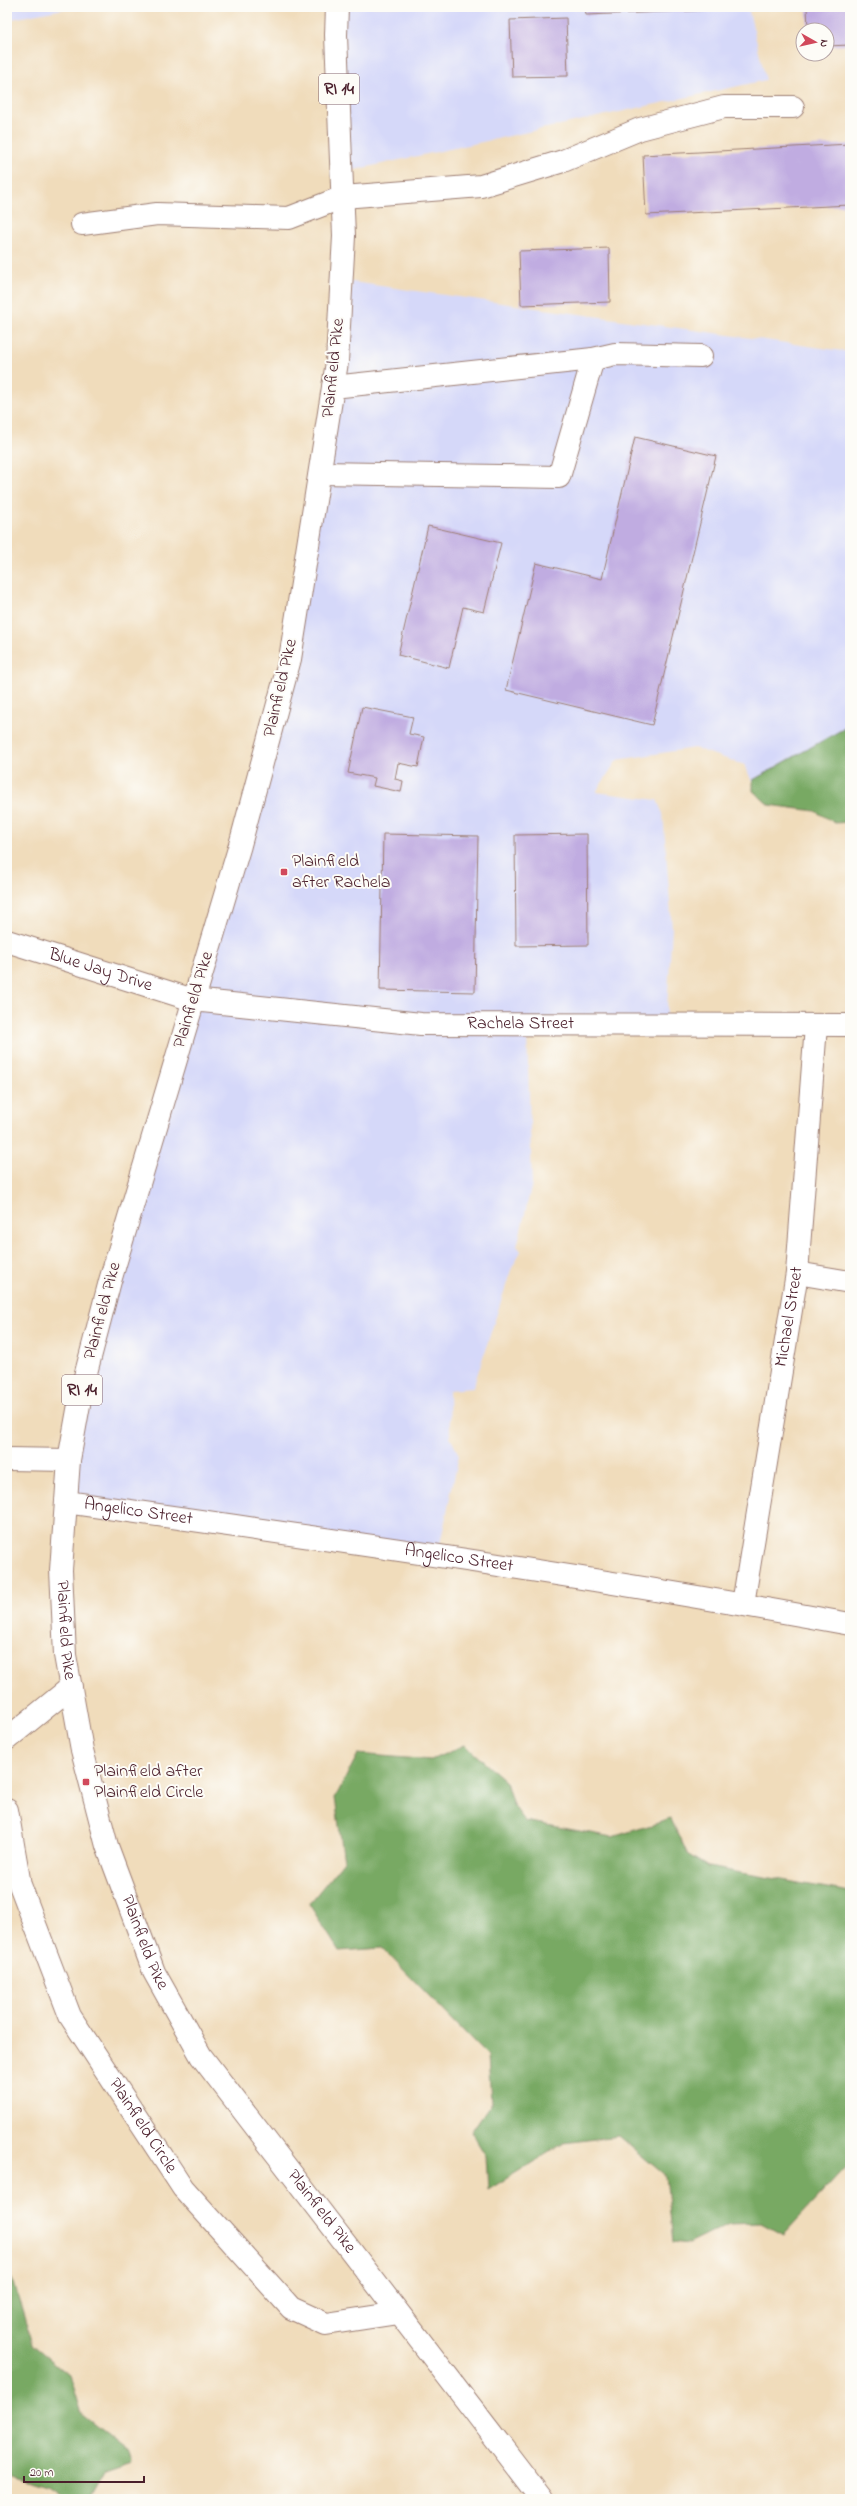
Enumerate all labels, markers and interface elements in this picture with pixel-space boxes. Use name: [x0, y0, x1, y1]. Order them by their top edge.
north arrow: [795, 22, 835, 62]
text: N: [815, 38, 832, 48]
road number: RI 14: [319, 74, 359, 104]
street label: Plainfield Pike: [316, 316, 352, 419]
street label: Plainfield Pike: [257, 635, 305, 740]
place label: Plainfield after Rachela: [292, 849, 391, 896]
marker: Plainfield after Rachela: [279, 867, 289, 877]
street label: Blue Jay Drive: [44, 942, 157, 1000]
street label: Plainfield Pike: [167, 947, 221, 1052]
street label: Rachela Street: [467, 1011, 574, 1037]
street label: Plainfield Pike: [77, 1258, 129, 1363]
street label: Michael Street: [769, 1266, 810, 1369]
road number: RI 14: [62, 1375, 102, 1405]
street label: Angelico Street: [82, 1492, 194, 1533]
street label: Angelico Street: [403, 1538, 515, 1580]
street label: Plainfield Pike: [48, 1580, 82, 1683]
place label: Plainfield after Plainfield Circle: [94, 1759, 204, 1806]
marker: Plainfield after Plainfield Circle: [81, 1777, 91, 1787]
street label: Plainfield Pike: [113, 1892, 175, 1996]
street label: Plainfield Circle: [101, 2073, 184, 2180]
street label: Plainfield Pike: [280, 2164, 362, 2260]
scale bar: [24, 2458, 144, 2484]
text: 20 m: [30, 2464, 53, 2482]

